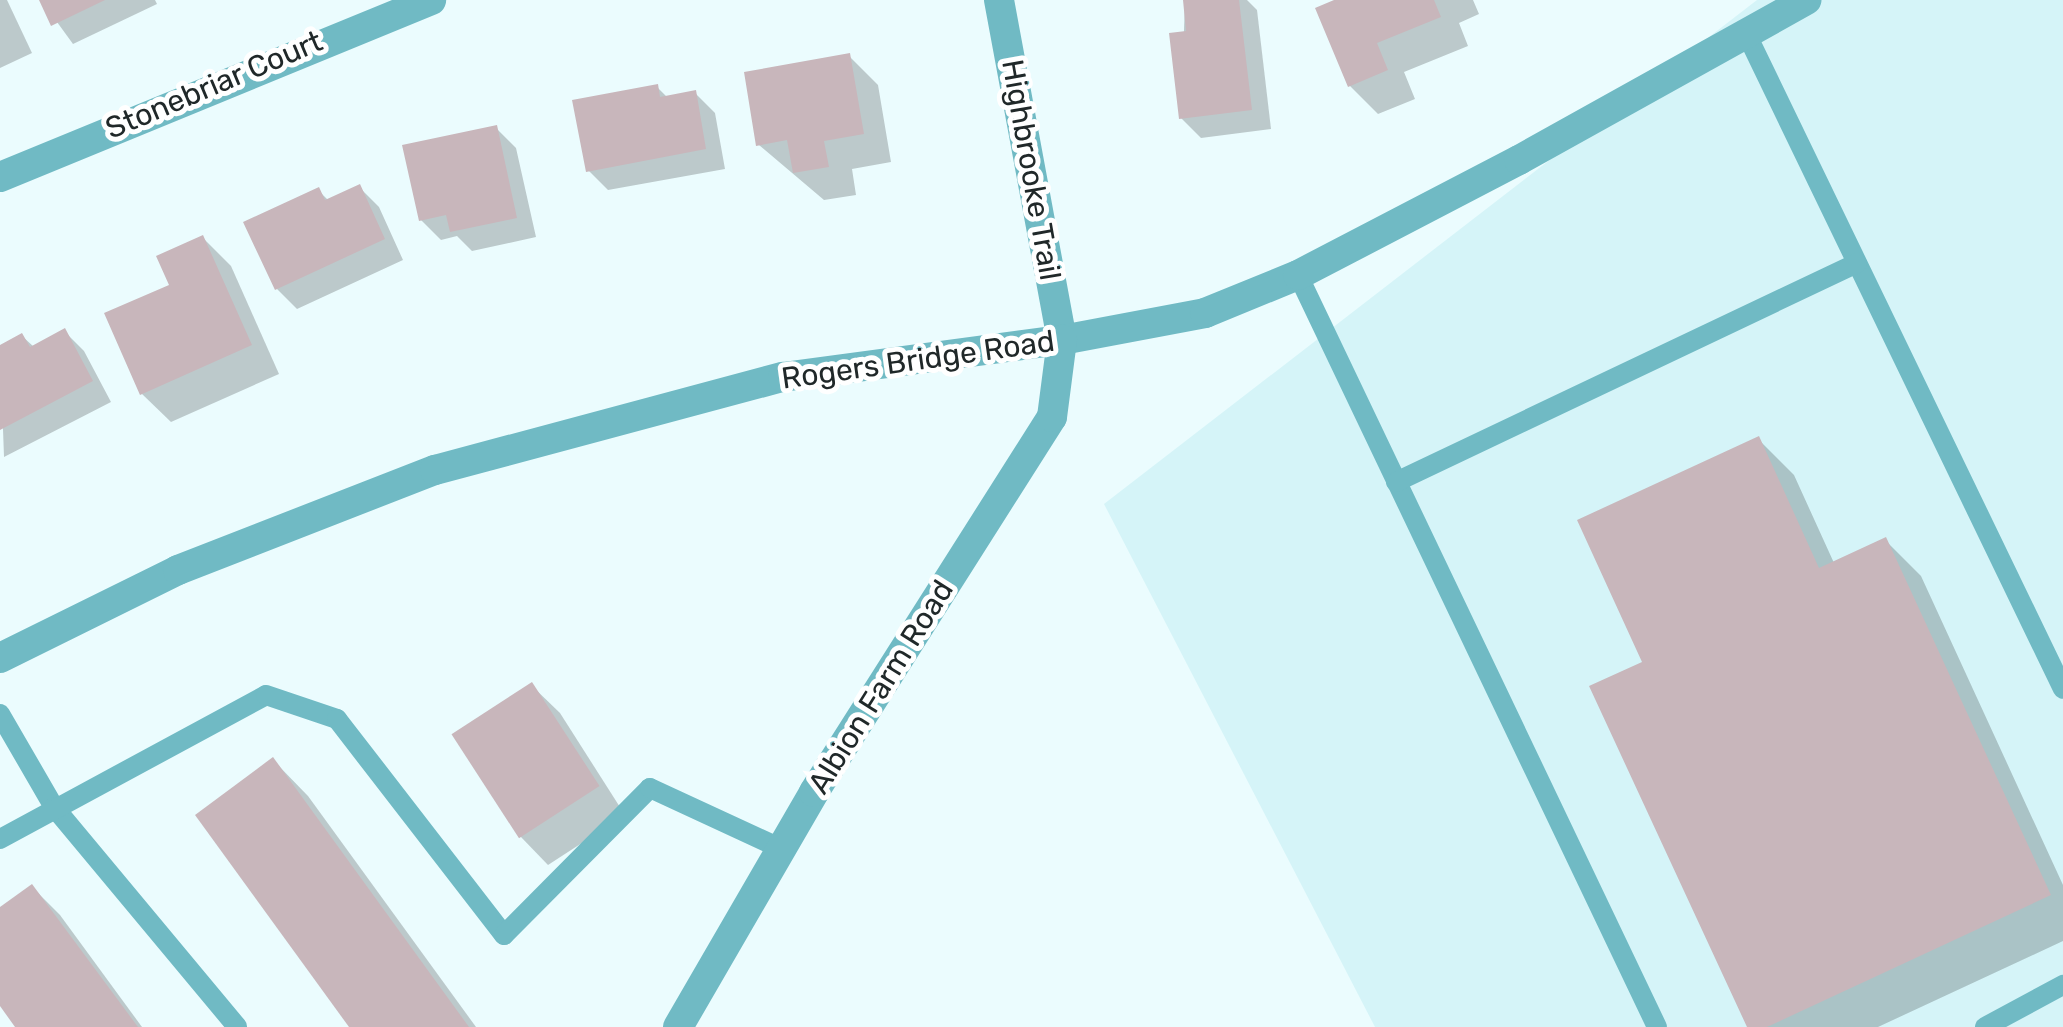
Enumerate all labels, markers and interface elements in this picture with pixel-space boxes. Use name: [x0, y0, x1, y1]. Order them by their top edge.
street label: Stonebriar Court: [100, 23, 328, 147]
street label: Highbrooke Trail: [994, 56, 1068, 284]
street label: Rogers Bridge Road: [779, 323, 1057, 397]
street label: Albion Farm Road: [801, 574, 961, 800]

